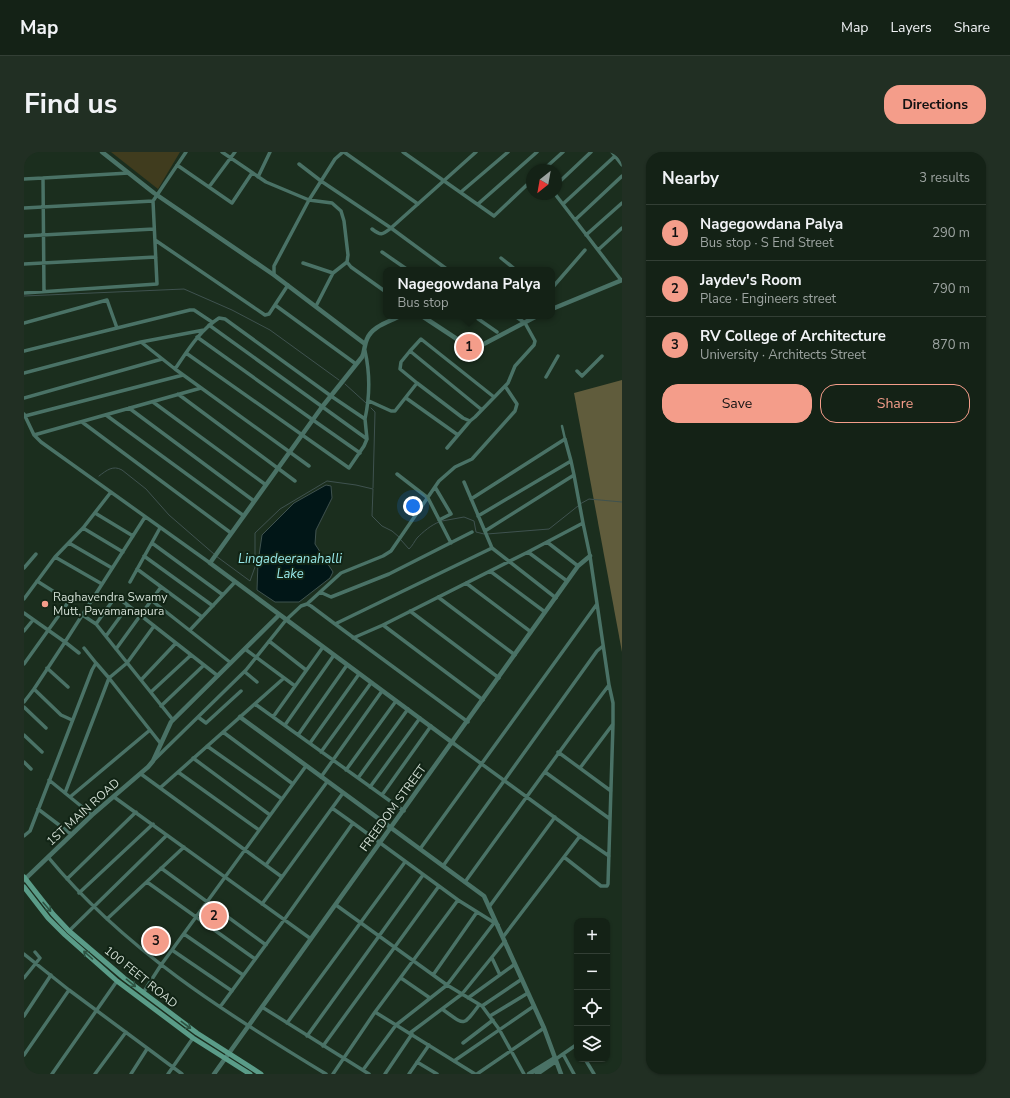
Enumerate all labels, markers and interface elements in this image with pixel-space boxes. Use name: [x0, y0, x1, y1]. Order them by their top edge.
text: Map: [20, 15, 58, 41]
text: Map: [841, 18, 868, 37]
text: Layers: [890, 18, 932, 37]
text: Share: [954, 18, 990, 37]
text: Find us: [24, 85, 118, 123]
button: Directions: [884, 85, 986, 124]
north arrow: [526, 164, 562, 200]
text: Nearby: [662, 167, 719, 190]
text: 3 results: [919, 169, 970, 187]
text: Nagegowdana Palya: [700, 214, 843, 234]
text: 1: [671, 224, 679, 242]
text: 290 m: [932, 224, 970, 242]
text: Bus stop · S End Street: [700, 234, 834, 252]
popup: [383, 267, 555, 319]
text: Jaydev's Room: [700, 270, 802, 290]
text: Nagegowdana Palya: [397, 274, 541, 294]
text: 2: [671, 280, 679, 298]
text: 790 m: [932, 280, 970, 298]
text: Place · Engineers street: [700, 290, 836, 308]
text: Bus stop: [397, 294, 449, 312]
text: RV College of Architecture: [700, 326, 886, 346]
pin: 1: [456, 332, 482, 362]
text: 3: [671, 336, 679, 354]
text: 870 m: [932, 336, 970, 354]
text: University · Architects Street: [700, 346, 866, 364]
button: Save: [662, 384, 812, 423]
button: Share: [820, 384, 970, 423]
your location: [403, 496, 423, 516]
water label: Lingadeeranahalli Lake: [238, 550, 343, 583]
place label: Raghavendra Swamy Mutt, Pavamanapura: [53, 589, 168, 619]
marker: Raghavendra Swamy Mutt, Pavamanapura: [40, 599, 50, 609]
street label: FREEDOM STREET: [356, 761, 430, 855]
street label: 1ST MAIN ROAD: [43, 775, 123, 849]
one-way arrow: [43, 901, 52, 912]
pin: 2: [201, 901, 227, 931]
map controls: [574, 918, 610, 1062]
button: +: [574, 918, 610, 954]
pin: 3: [143, 926, 169, 956]
street label: 100 FEET ROAD: [101, 942, 181, 1012]
one-way arrow: [83, 951, 93, 960]
button: −: [574, 954, 610, 990]
one-way arrow: [125, 979, 136, 988]
button: locate: [574, 990, 610, 1026]
one-way arrow: [180, 1021, 191, 1029]
button: layers: [574, 1026, 610, 1062]

